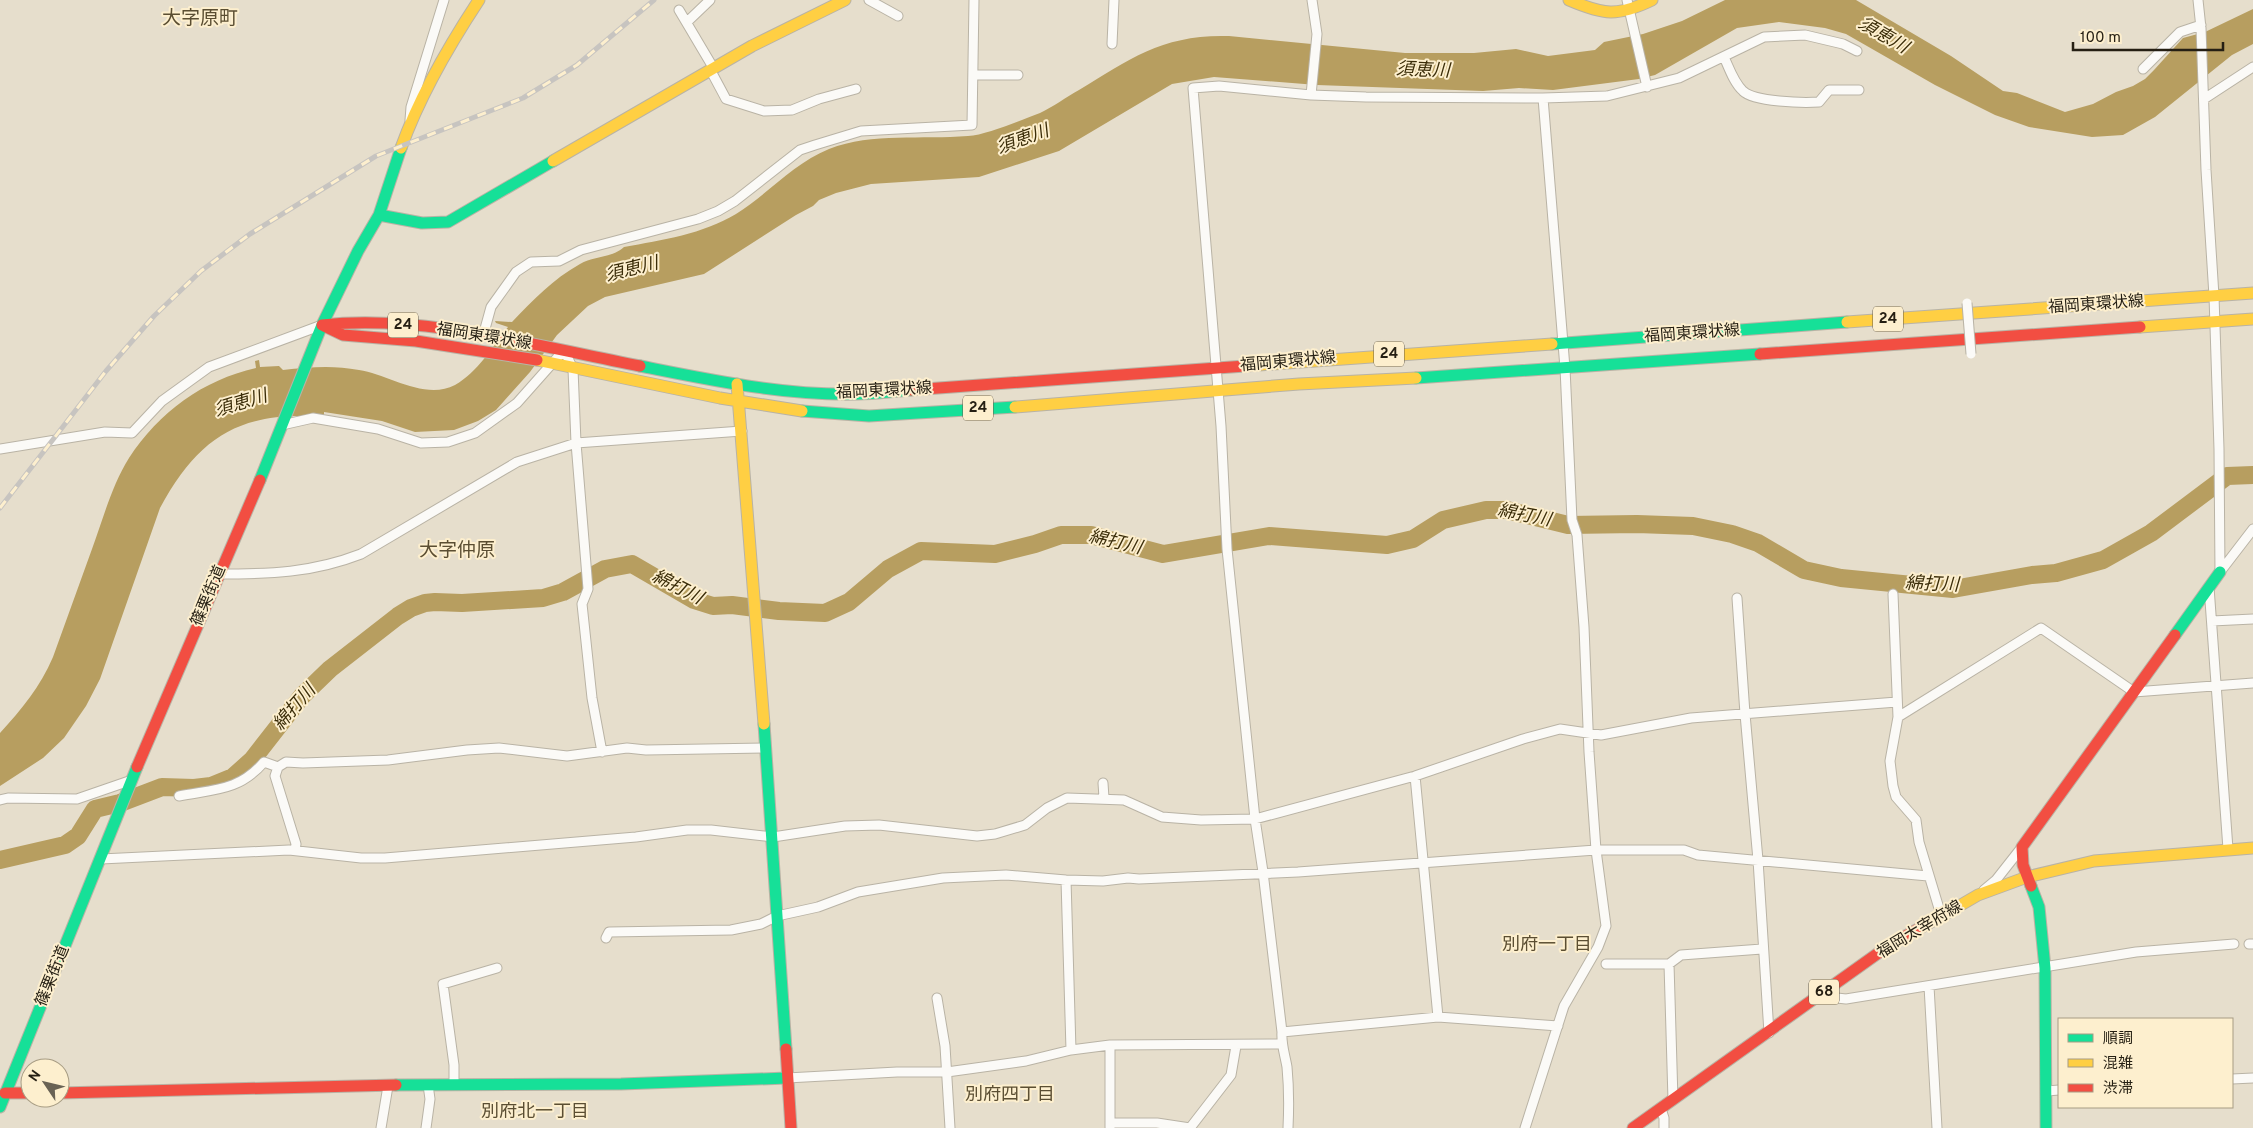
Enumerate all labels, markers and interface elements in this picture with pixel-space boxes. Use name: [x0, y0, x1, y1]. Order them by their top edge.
district label: 大字原町: [162, 7, 238, 31]
water label: 須恵川: [1854, 13, 1914, 60]
scale bar: [2073, 20, 2223, 52]
text: 100 m: [2080, 29, 2121, 48]
water label: 須恵川: [1396, 59, 1452, 84]
water label: 須恵川: [994, 119, 1054, 160]
water label: 須恵川: [603, 252, 663, 288]
street label: 福岡東環状線: [2047, 292, 2145, 318]
road number: 24: [1873, 306, 1903, 332]
road number: 24: [388, 312, 418, 338]
street label: 福岡東環状線: [435, 320, 533, 354]
street label: 福岡東環状線: [1643, 321, 1741, 347]
road number: 24: [1374, 342, 1404, 366]
street label: 福岡東環状線: [1239, 348, 1337, 376]
street label: 福岡東環状線: [836, 379, 932, 403]
water label: 須恵川: [212, 385, 272, 423]
road number: 24: [963, 396, 993, 420]
water label: 綿打川: [1495, 500, 1555, 533]
water label: 綿打川: [1086, 526, 1146, 561]
district label: 大字仲原: [419, 539, 495, 563]
street label: 篠栗街道: [187, 563, 231, 629]
water label: 綿打川: [648, 565, 708, 611]
water label: 綿打川: [1905, 573, 1961, 598]
water label: 綿打川: [269, 679, 323, 736]
street label: 福岡太宰府線: [1874, 897, 1966, 963]
district label: 別府一丁目: [1502, 934, 1592, 957]
street label: 篠栗街道: [32, 943, 74, 1009]
road number: 68: [1809, 980, 1839, 1004]
legend: [2058, 1018, 2233, 1108]
text: 順調: [2103, 1030, 2133, 1049]
text: 混雑: [2103, 1055, 2133, 1074]
north arrow: [20, 1058, 70, 1108]
text: N: [26, 1067, 45, 1085]
text: 渋滞: [2103, 1080, 2133, 1099]
district label: 別府四丁目: [965, 1084, 1055, 1107]
district label: 別府北一丁目: [481, 1101, 589, 1124]

